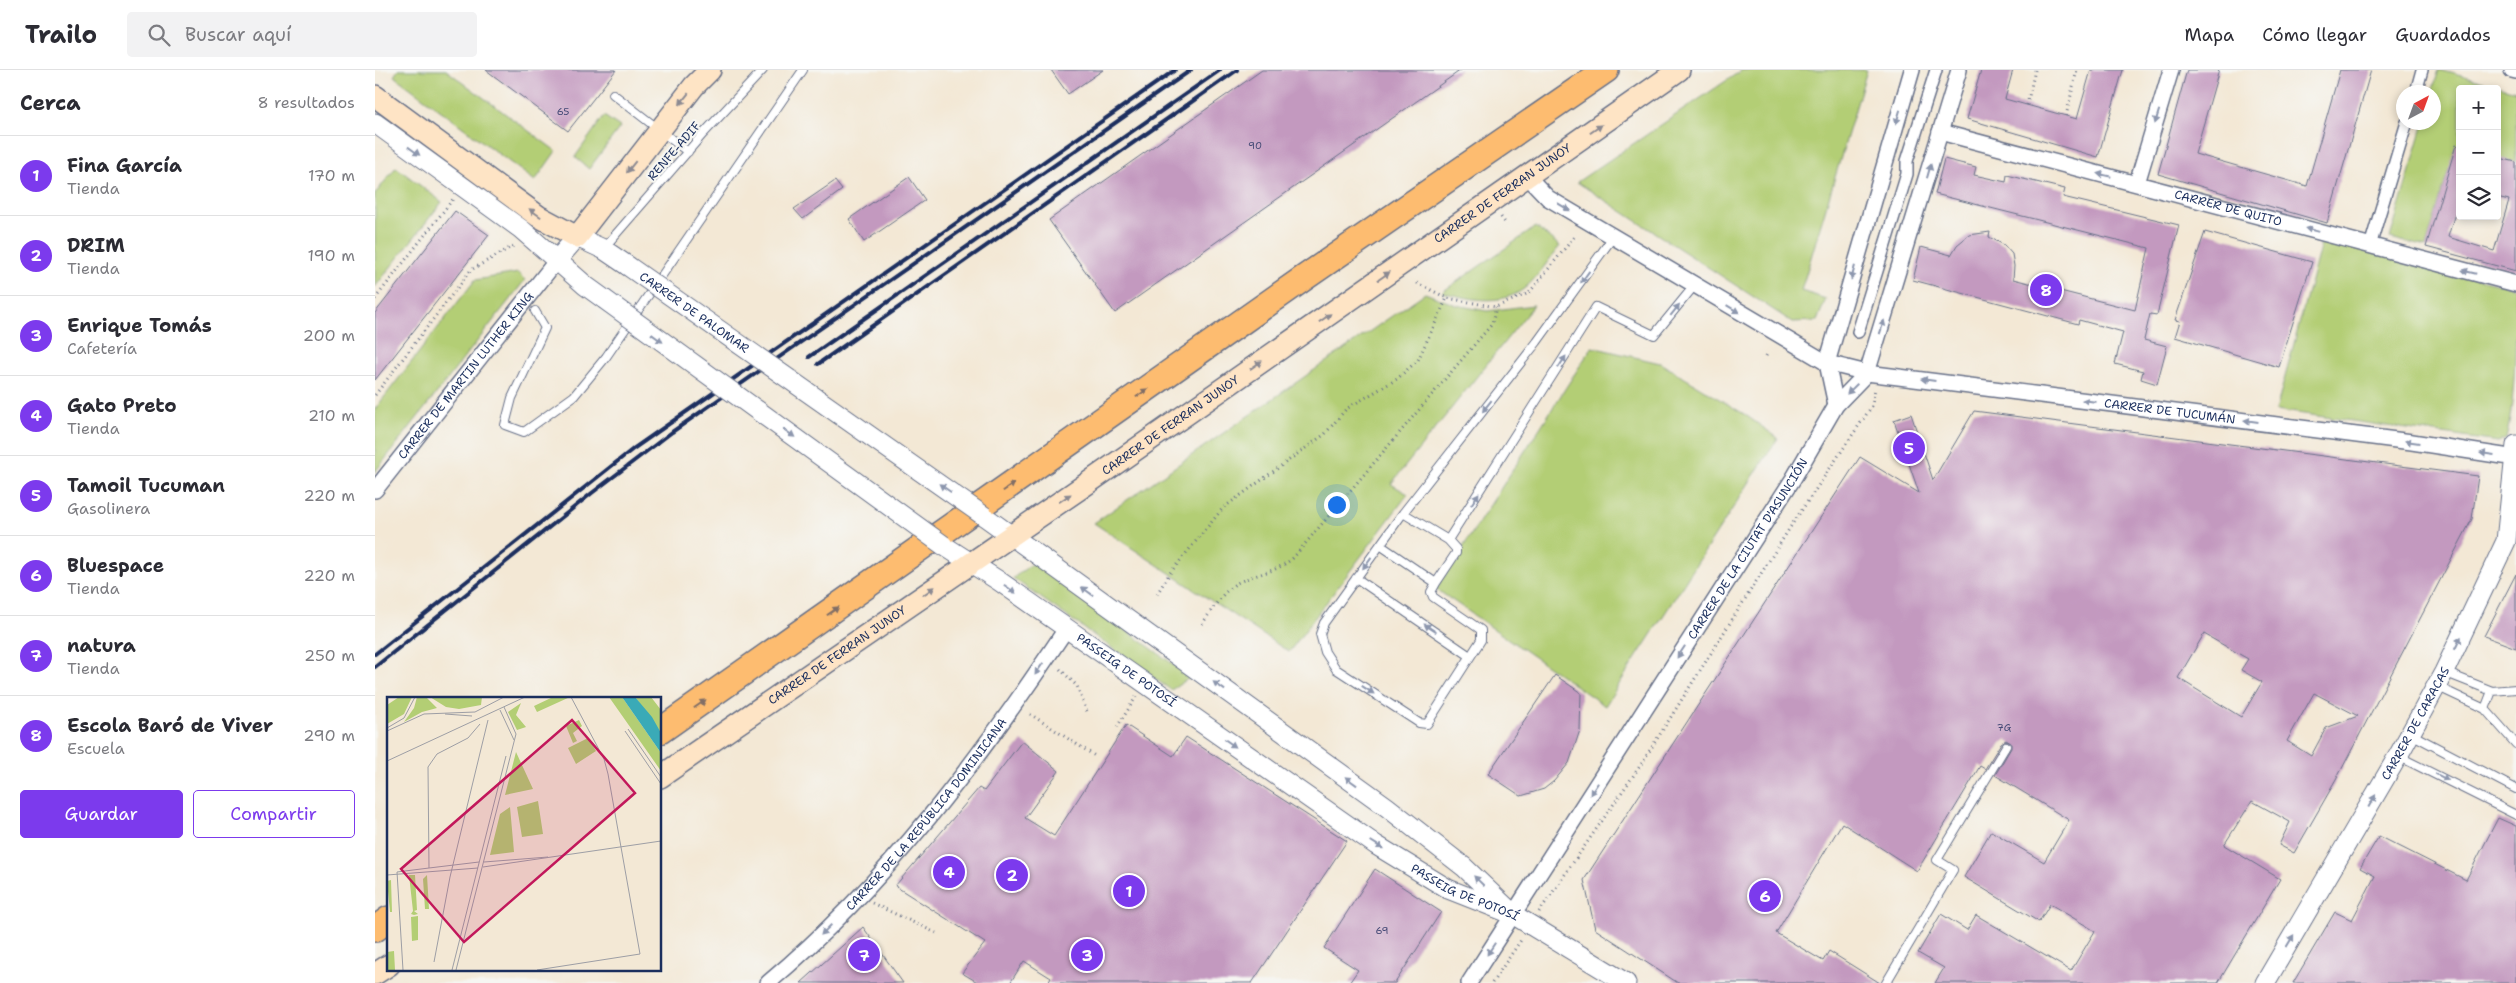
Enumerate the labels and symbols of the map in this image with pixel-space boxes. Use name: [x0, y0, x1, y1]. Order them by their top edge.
north arrow: [2396, 85, 2441, 130]
one-way arrow: [679, 92, 690, 105]
house number: 65: [557, 105, 569, 118]
one-way arrow: [1893, 109, 1901, 124]
one-way arrow: [2152, 109, 2160, 124]
street label: RENFE-ADIF: [644, 118, 704, 184]
one-way arrow: [1589, 124, 1603, 134]
house number: 90: [1248, 139, 1262, 152]
street label: CARRER DE FERRAN JUNOY: [1431, 139, 1575, 247]
one-way arrow: [407, 146, 421, 156]
one-way arrow: [625, 160, 636, 173]
one-way arrow: [1925, 164, 1933, 179]
one-way arrow: [2096, 171, 2111, 179]
street label: CARRER DE QUITO: [2173, 186, 2284, 230]
one-way arrow: [1558, 203, 1571, 212]
one-way arrow: [528, 208, 542, 218]
one-way arrow: [2304, 226, 2319, 234]
one-way arrow: [1849, 265, 1857, 280]
one-way arrow: [2461, 267, 2476, 275]
street label: CARRER DE PALOMAR: [636, 269, 752, 357]
one-way arrow: [1580, 270, 1590, 283]
one-way arrow: [1377, 271, 1391, 281]
pin: 8: [2030, 271, 2062, 309]
street label: CARRER DE MARTIN LUTHER KING: [394, 288, 537, 463]
one-way arrow: [1670, 303, 1680, 317]
one-way arrow: [1727, 305, 1740, 314]
one-way arrow: [1318, 313, 1332, 323]
one-way arrow: [1879, 319, 1886, 334]
one-way arrow: [651, 333, 664, 343]
one-way arrow: [1557, 355, 1567, 369]
one-way arrow: [1249, 360, 1263, 370]
street label: CARRER DE FERRAN JUNOY: [1099, 371, 1243, 479]
one-way arrow: [1920, 376, 1936, 384]
one-way arrow: [1846, 383, 1858, 395]
one-way arrow: [1135, 388, 1149, 398]
street label: CARRER DE TUCUMÁN: [2103, 395, 2236, 428]
one-way arrow: [2081, 397, 2097, 405]
one-way arrow: [1481, 399, 1492, 412]
one-way arrow: [2242, 417, 2258, 425]
one-way arrow: [782, 428, 795, 439]
pin: 5: [1893, 429, 1925, 467]
one-way arrow: [2403, 438, 2419, 446]
one-way arrow: [2478, 450, 2494, 458]
street label: CARRER DE LA CIUTAT D'ASUNCIÓN: [1684, 455, 1811, 642]
one-way arrow: [1002, 482, 1016, 492]
one-way arrow: [938, 483, 951, 493]
your location: [1324, 492, 1350, 518]
one-way arrow: [1470, 492, 1479, 506]
one-way arrow: [1059, 493, 1072, 503]
one-way arrow: [1362, 556, 1372, 570]
one-way arrow: [1004, 584, 1017, 594]
one-way arrow: [922, 586, 935, 596]
one-way arrow: [1080, 586, 1094, 596]
street label: CARRER DE FERRAN JUNOY: [765, 602, 910, 708]
one-way arrow: [826, 606, 840, 616]
one-way arrow: [1423, 623, 1437, 633]
street label: PASSEIG DE POTOSÍ: [1073, 630, 1180, 711]
one-way arrow: [2454, 636, 2462, 650]
one-way arrow: [1677, 645, 1686, 659]
one-way arrow: [1034, 663, 1044, 676]
street label: CARRER DE CARACAS: [2378, 664, 2453, 783]
one-way arrow: [1212, 681, 1226, 691]
one-way arrow: [1362, 685, 1375, 694]
inset map: [387, 697, 661, 970]
one-way arrow: [693, 699, 707, 709]
street label: CARRER DE LA REPÚBLICA DOMINICANA: [842, 715, 1010, 914]
house number: 7G: [1997, 721, 2012, 734]
one-way arrow: [1223, 738, 1236, 748]
one-way arrow: [2434, 773, 2449, 782]
one-way arrow: [1344, 776, 1358, 786]
one-way arrow: [1589, 783, 1599, 796]
one-way arrow: [2367, 794, 2376, 807]
one-way arrow: [1371, 841, 1384, 850]
pin: 4: [933, 853, 965, 891]
pin: 2: [996, 856, 1028, 894]
street label: PASSEIG DE POTOSÍ: [1408, 860, 1523, 925]
pin: 1: [1113, 872, 1145, 910]
one-way arrow: [1473, 875, 1485, 887]
pin: 6: [1749, 877, 1781, 915]
one-way arrow: [820, 924, 832, 936]
house number: 69: [1375, 924, 1389, 937]
one-way arrow: [2285, 935, 2294, 948]
pin: 7: [848, 936, 880, 974]
pin: 3: [1071, 936, 1103, 974]
one-way arrow: [1487, 942, 1496, 956]

